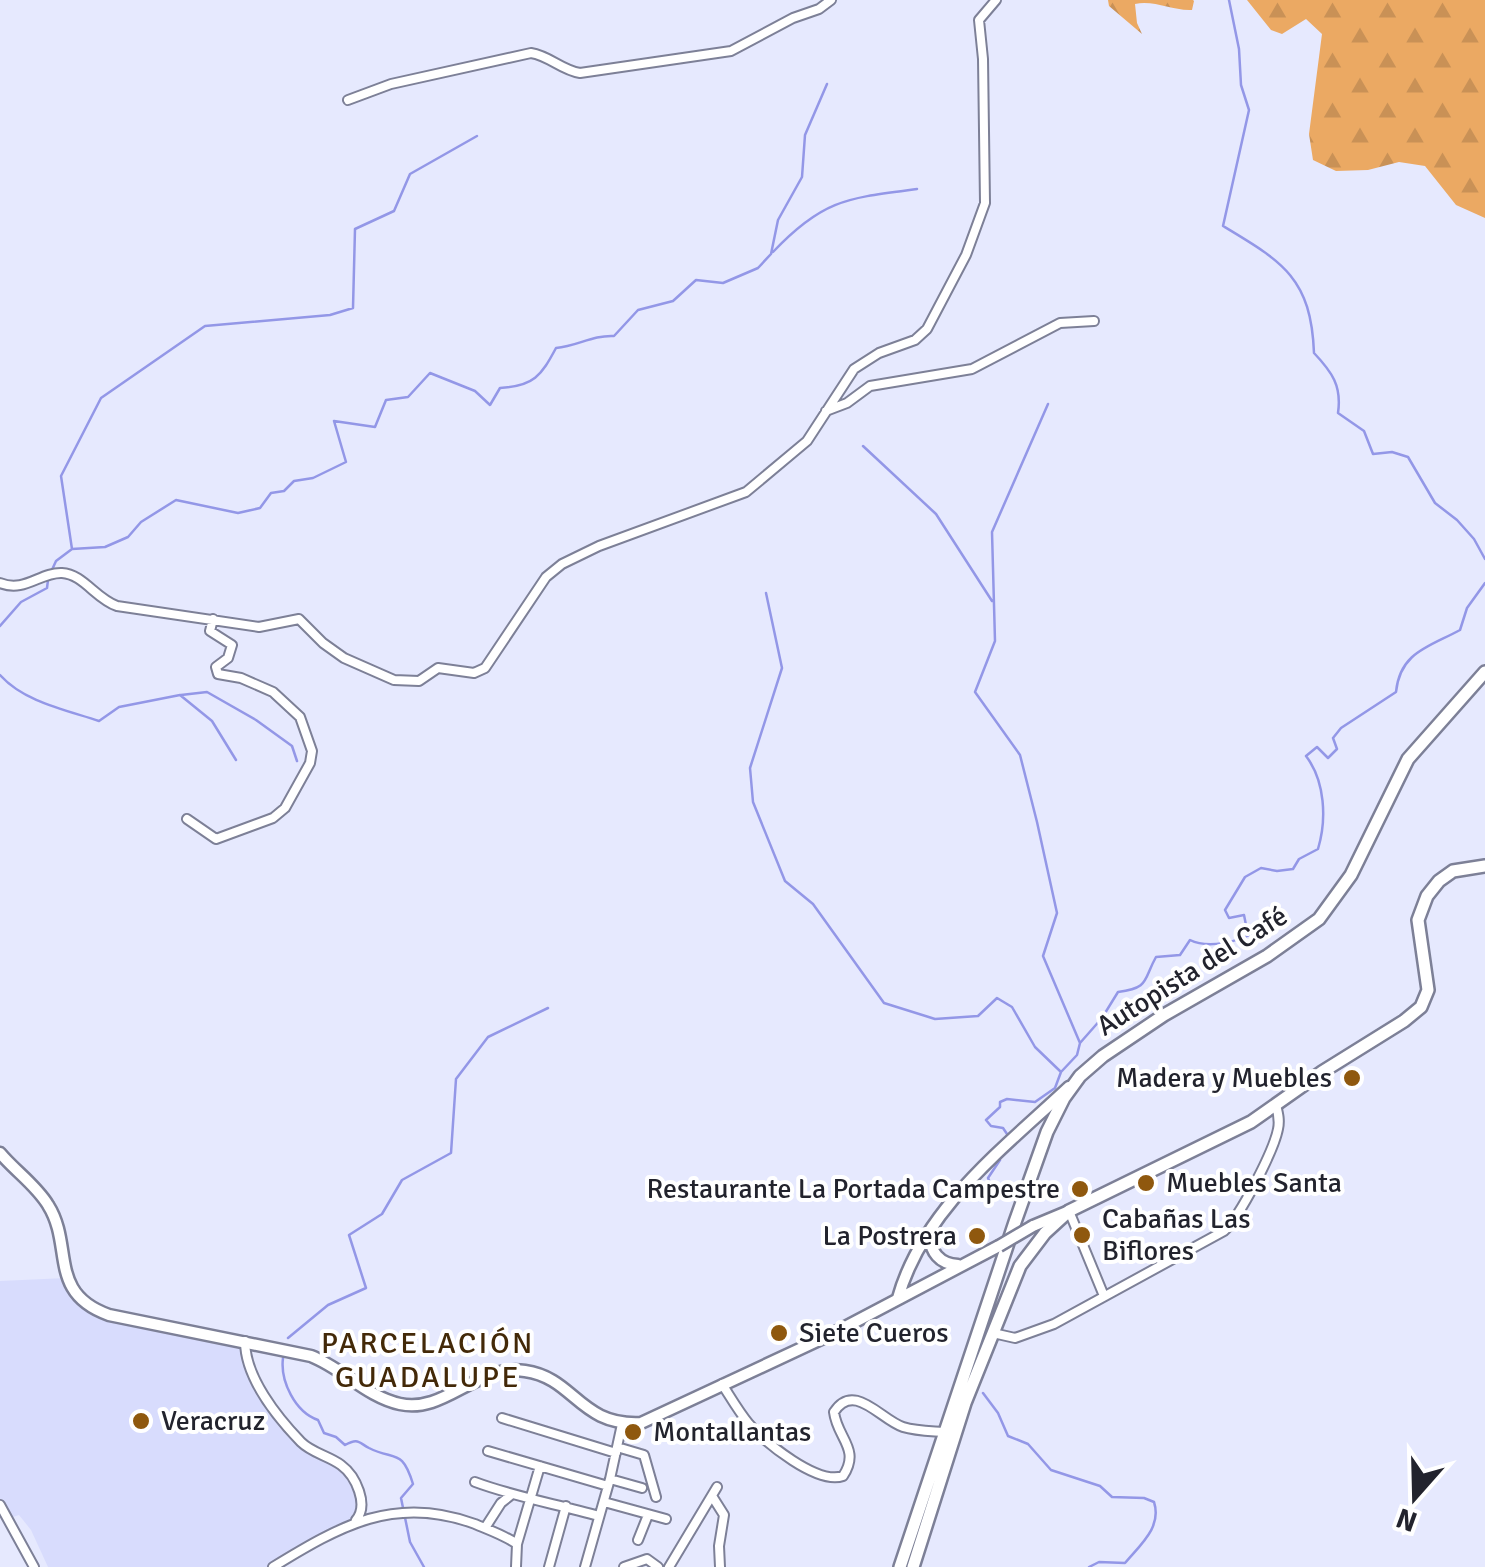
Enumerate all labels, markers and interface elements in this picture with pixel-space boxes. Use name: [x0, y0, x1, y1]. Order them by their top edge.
street label: Autopista del Café: [1090, 899, 1294, 1043]
place label: Madera y Muebles: [1116, 1061, 1332, 1095]
marker: Madera y Muebles: [1341, 1067, 1363, 1089]
place label: Muebles Santa: [1166, 1166, 1342, 1200]
place label: Restaurante La Portada Campestre: [646, 1172, 1060, 1206]
marker: Muebles Santa: [1135, 1172, 1157, 1194]
marker: Restaurante La Portada Campestre: [1069, 1178, 1091, 1200]
place label: Cabañas Las Biflores: [1102, 1202, 1251, 1268]
place label: La Postrera: [823, 1219, 957, 1253]
marker: Cabañas Las Biflores: [1071, 1224, 1093, 1246]
marker: La Postrera: [966, 1225, 988, 1247]
place label: Siete Cueros: [799, 1316, 948, 1350]
marker: Siete Cueros: [768, 1322, 790, 1344]
district label: PARCELACIÓN GUADALUPE: [321, 1325, 535, 1396]
place label: Veracruz: [161, 1404, 265, 1438]
marker: Veracruz: [130, 1410, 152, 1432]
place label: Montallantas: [653, 1415, 811, 1449]
marker: Montallantas: [622, 1421, 644, 1443]
north arrow: [1365, 1447, 1465, 1547]
text: N: [1392, 1500, 1422, 1539]

